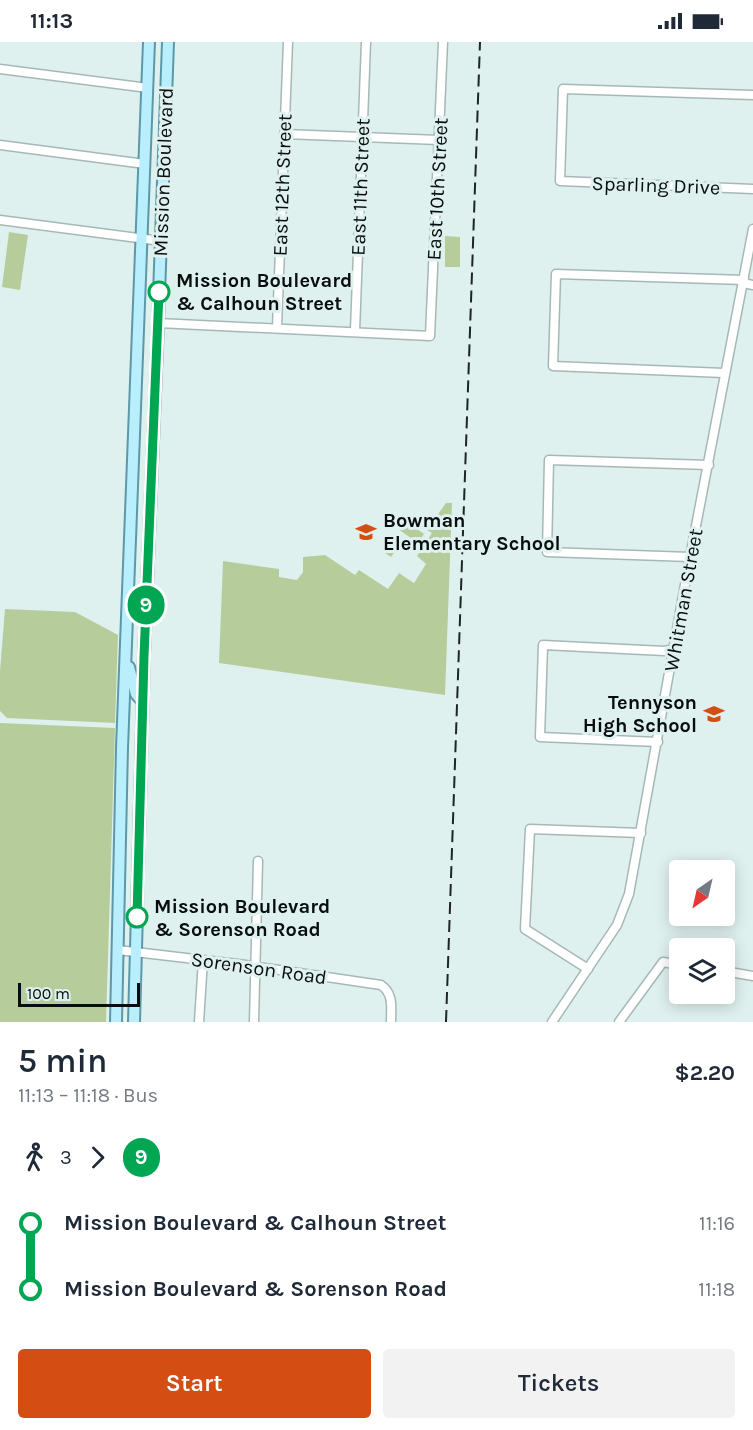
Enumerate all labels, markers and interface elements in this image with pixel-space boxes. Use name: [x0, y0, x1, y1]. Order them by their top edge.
text: 11:13: [30, 8, 73, 34]
street label: Mission Boulevard: [149, 87, 178, 257]
street label: East 12th Street: [269, 113, 296, 257]
street label: East 11th Street: [347, 117, 374, 256]
street label: East 10th Street: [422, 117, 453, 261]
street label: Sparling Drive: [591, 172, 721, 199]
place label: Mission Boulevard & Calhoun Street: [176, 269, 352, 315]
marker: Mission Boulevard & Calhoun Street: [148, 281, 170, 303]
place label: Bowman Elementary School: [383, 509, 561, 555]
school or university icon: Bowman Elementary School: [354, 520, 378, 544]
street label: Whitman Street: [660, 526, 707, 673]
line badge: 9: [126, 586, 166, 624]
text: 9: [140, 593, 152, 617]
place label: Tennyson High School: [583, 691, 697, 737]
school or university icon: Tennyson High School: [702, 702, 726, 726]
north arrow: [669, 860, 735, 926]
map controls: [669, 860, 735, 1004]
place label: Mission Boulevard & Sorenson Road: [154, 895, 330, 941]
marker: Mission Boulevard & Sorenson Road: [126, 906, 148, 928]
button: layers: [669, 938, 735, 1004]
street label: Sorenson Road: [190, 948, 328, 989]
scale bar: [18, 980, 140, 1008]
text: 100 m: [27, 984, 70, 1003]
text: 5 min: [18, 1042, 107, 1080]
text: $2.20: [675, 1060, 735, 1086]
text: 11:13 – 11:18 · Bus: [18, 1084, 158, 1107]
icon: walk: [18, 1141, 51, 1174]
icon: forward: [81, 1141, 114, 1174]
text: 9: [135, 1145, 148, 1169]
text: 3: [60, 1146, 72, 1169]
text: Mission Boulevard & Calhoun Street: [64, 1210, 446, 1236]
text: 11:16: [699, 1212, 735, 1235]
text: Mission Boulevard & Sorenson Road: [64, 1276, 447, 1302]
text: 11:18: [698, 1278, 735, 1301]
button: Start: [18, 1349, 371, 1418]
button: Tickets: [383, 1349, 735, 1418]

